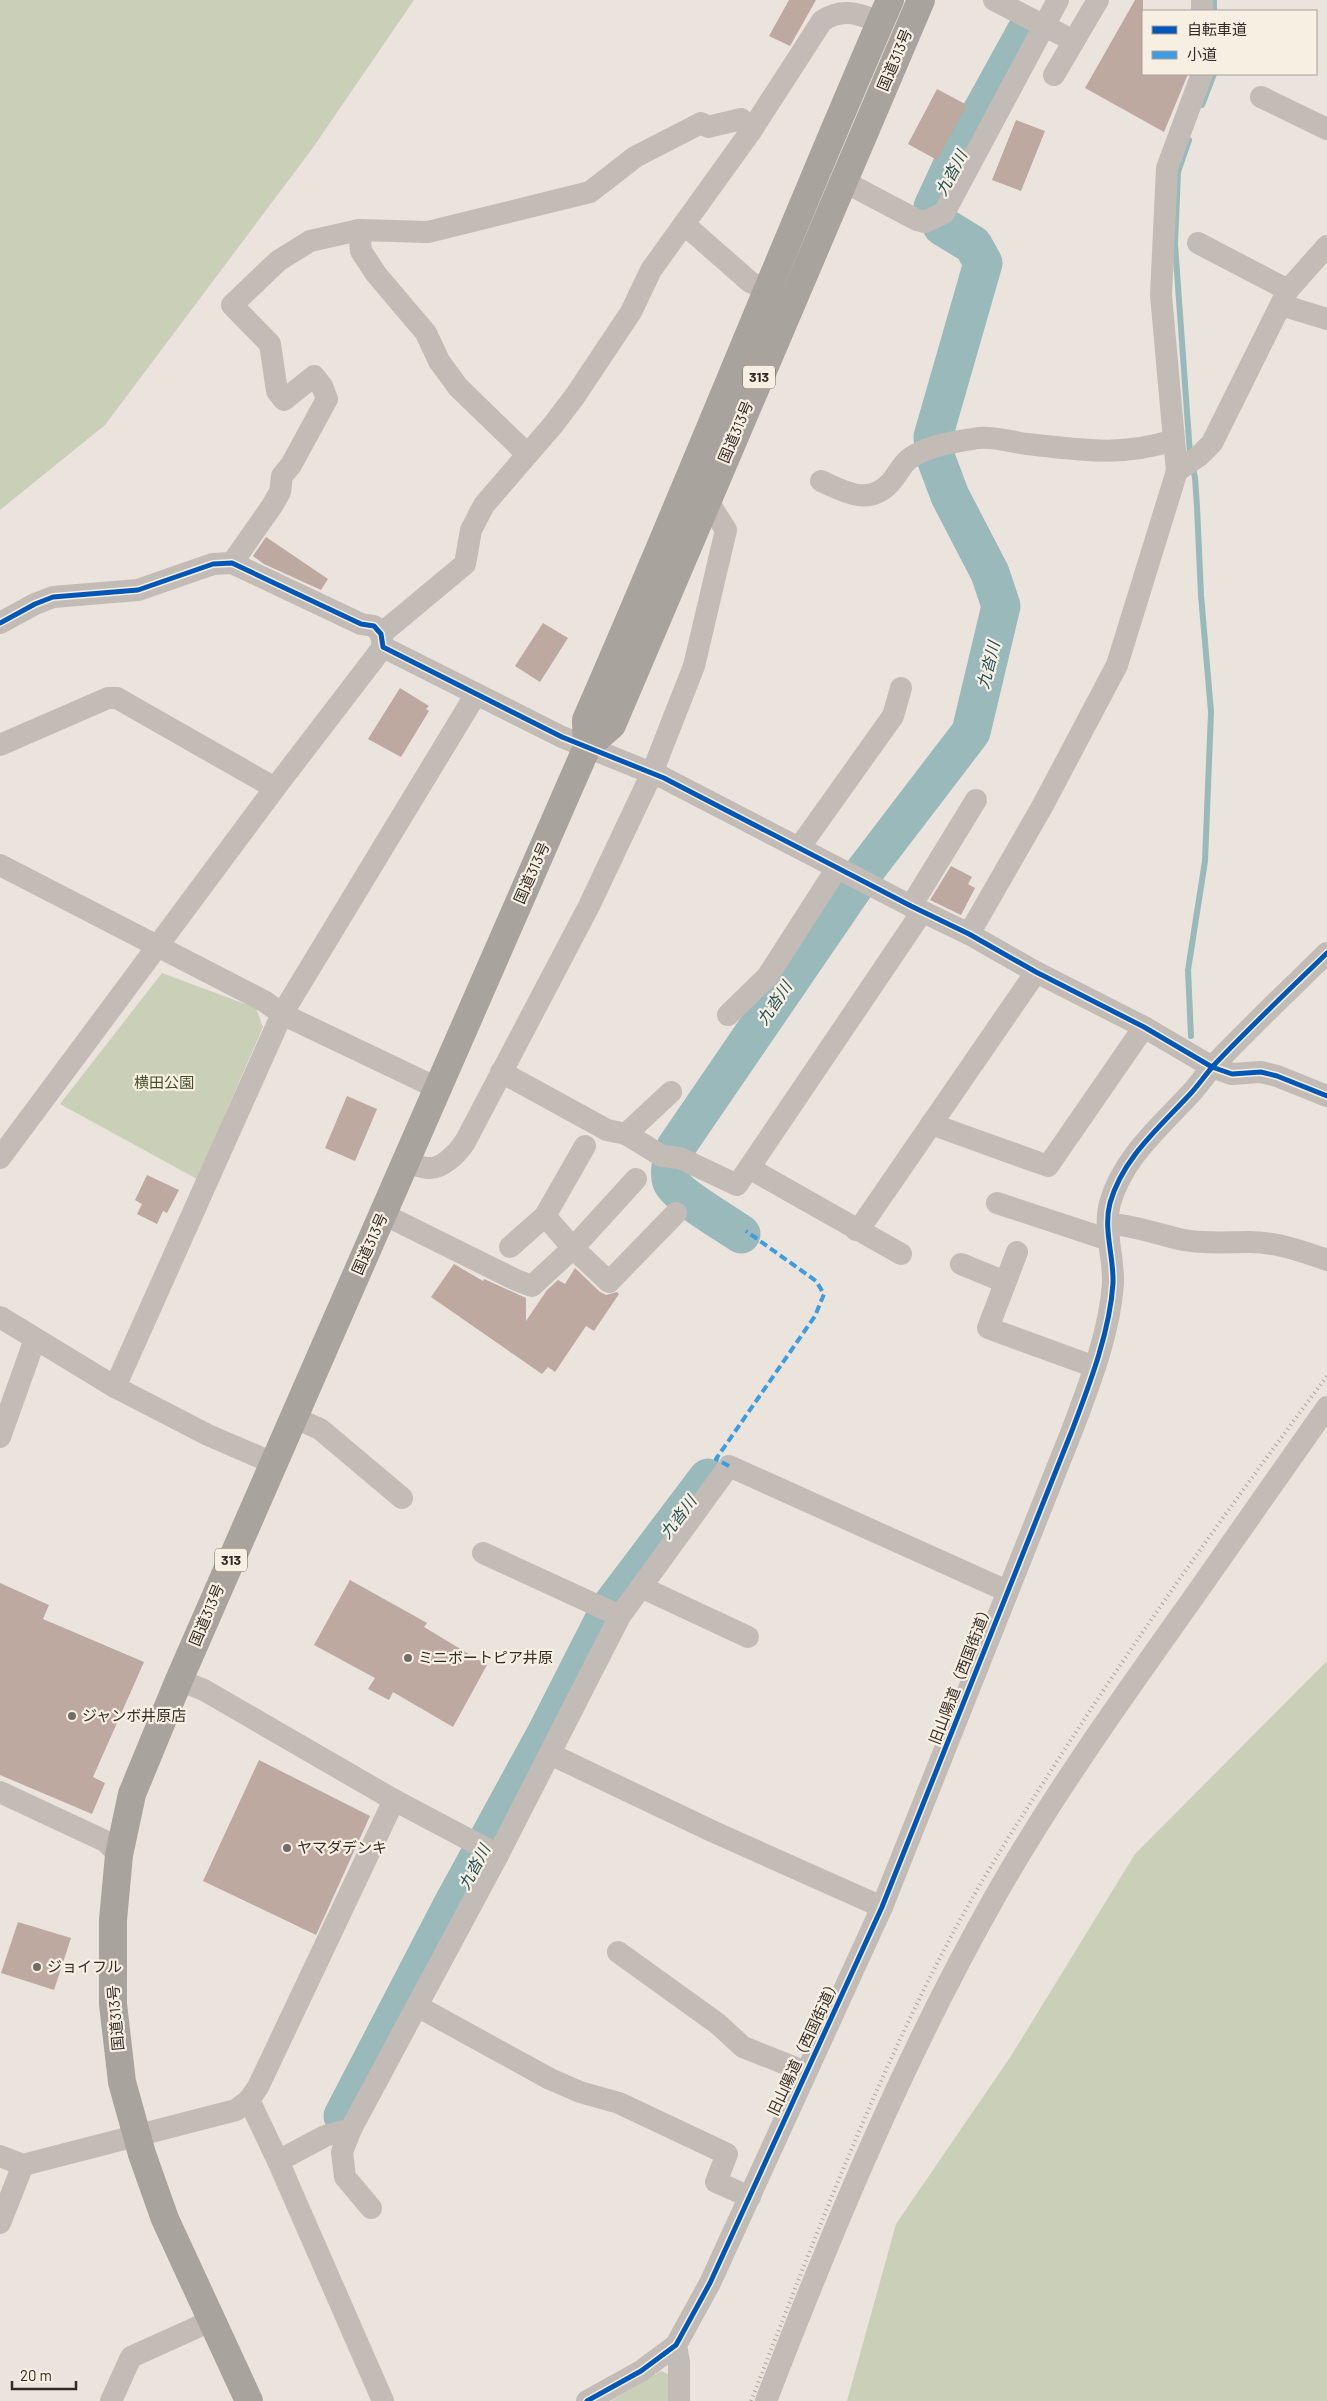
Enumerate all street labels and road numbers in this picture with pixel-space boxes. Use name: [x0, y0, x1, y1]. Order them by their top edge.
street label: 国道313号: [873, 26, 915, 93]
road number: 313: [743, 366, 775, 388]
street label: 国道313号: [714, 398, 756, 465]
street label: 国道313号: [510, 839, 553, 906]
street label: 国道313号: [348, 1210, 391, 1277]
road number: 313: [215, 1548, 247, 1572]
street label: 国道313号: [185, 1581, 227, 1648]
street label: 旧山陽道（西国街道）: [925, 1600, 995, 1747]
street label: 旧山陽道（西国街道）: [763, 1975, 843, 2118]
street label: 国道313号: [103, 1985, 127, 2052]

